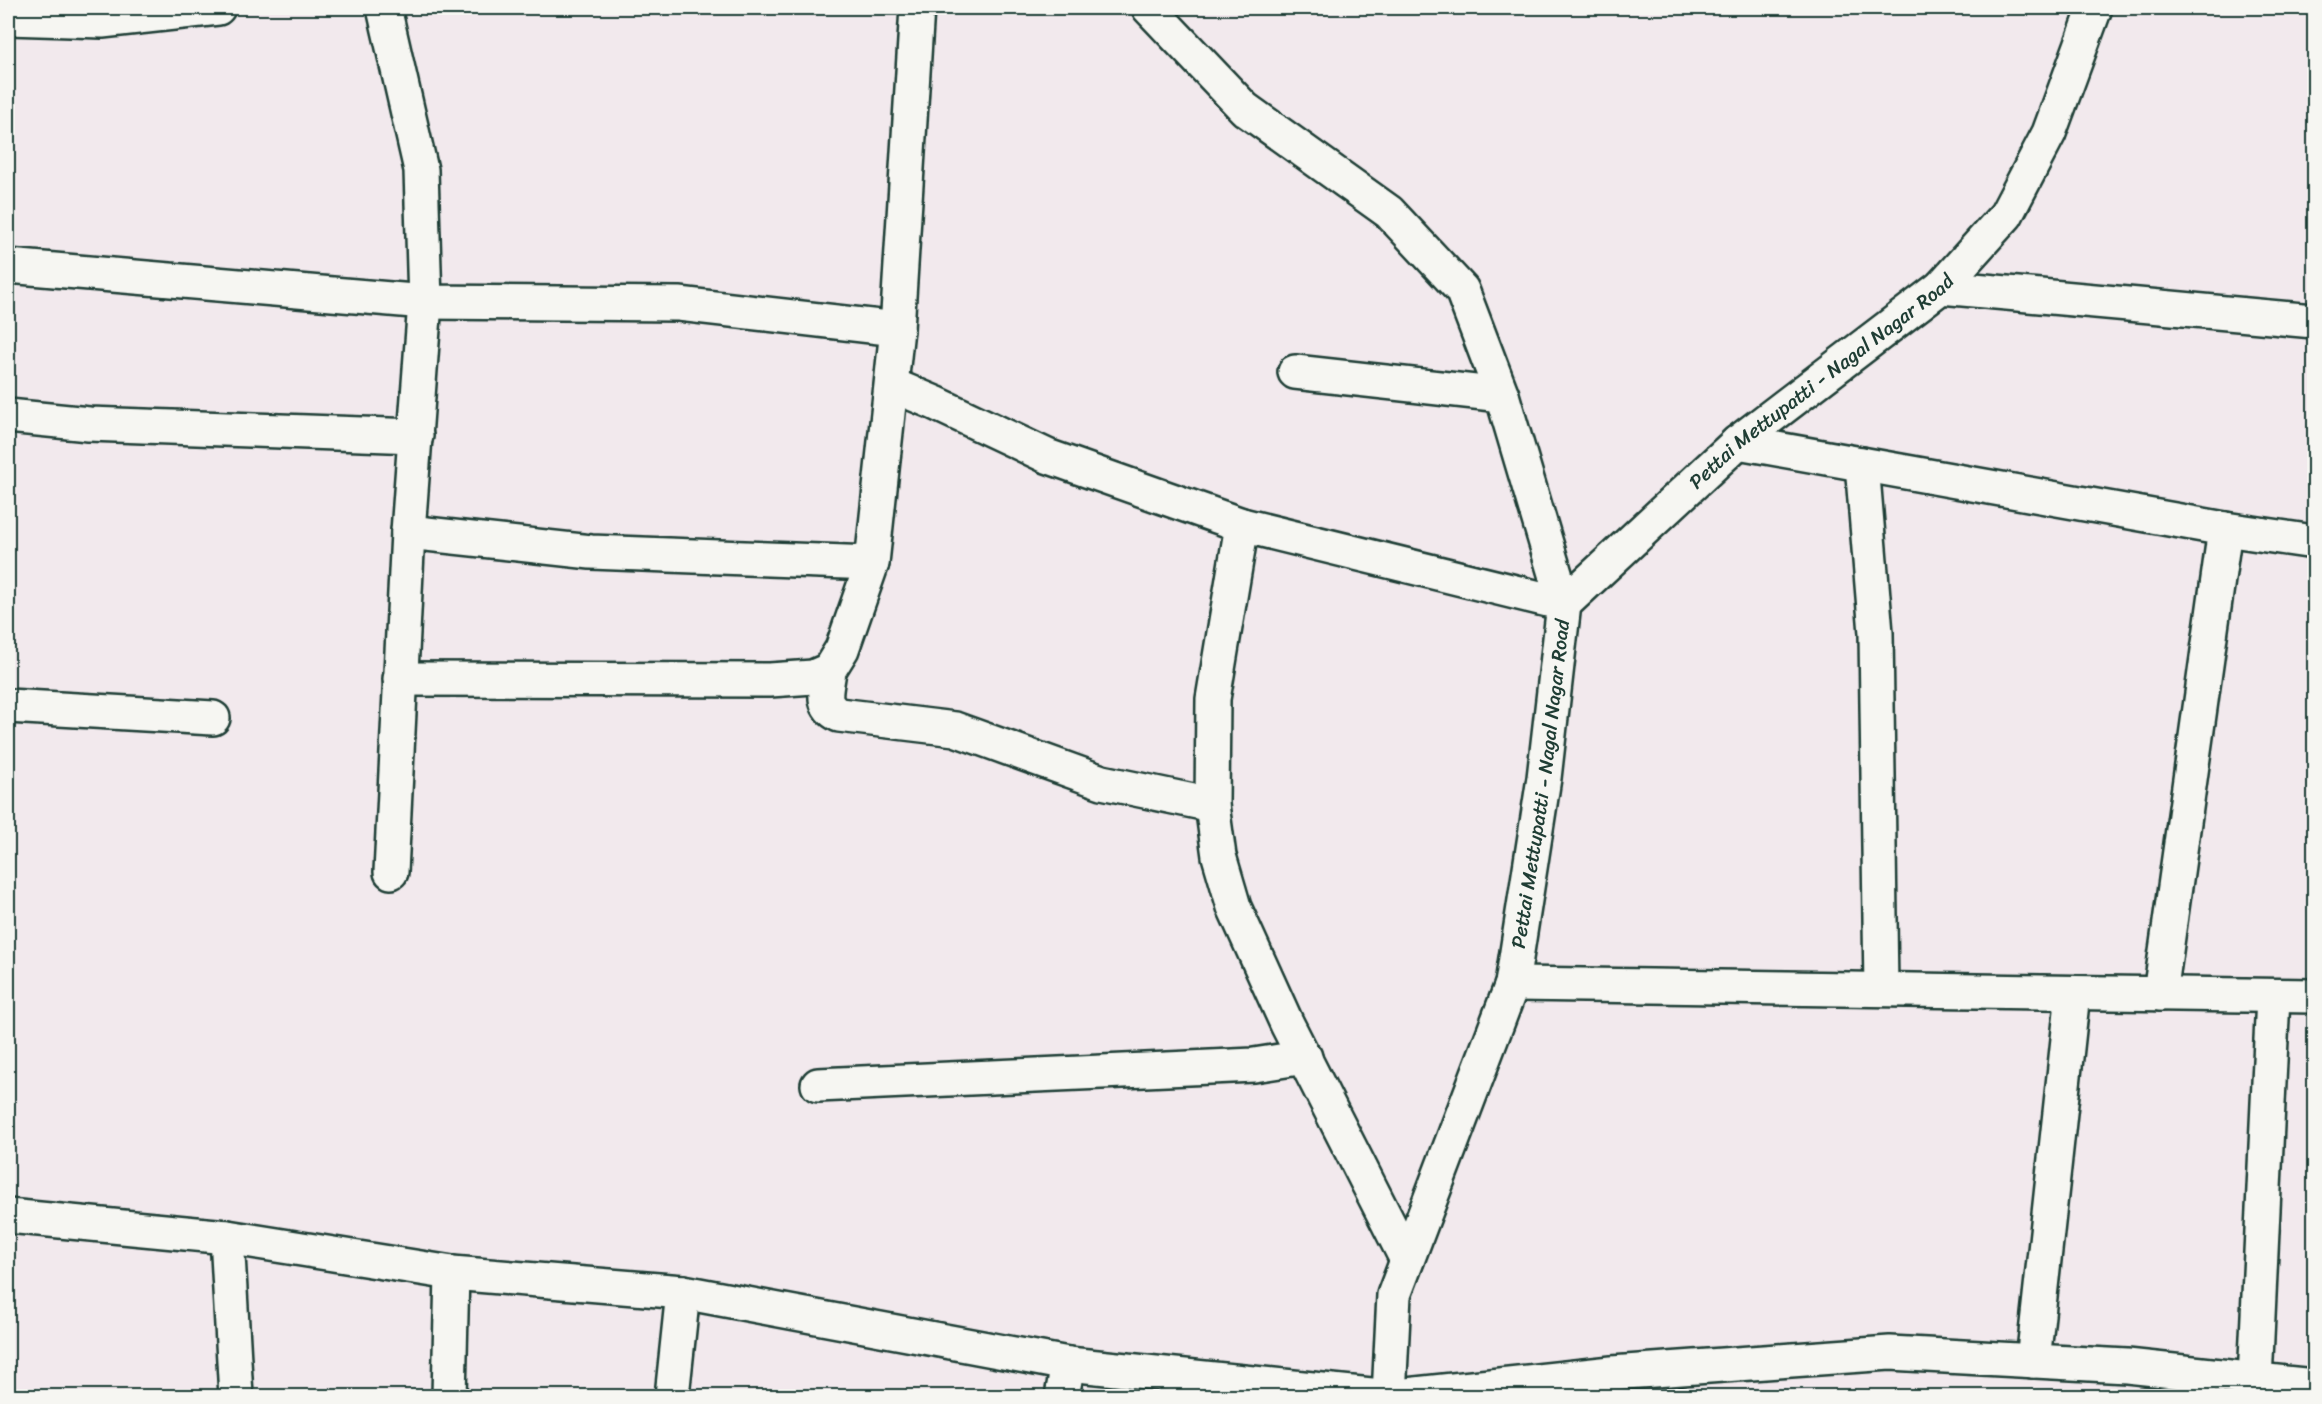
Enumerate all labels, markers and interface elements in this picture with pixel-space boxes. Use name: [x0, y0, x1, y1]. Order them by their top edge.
street label: Pettai Mettupatti - Nagal Nagar Road: [1680, 265, 1964, 498]
street label: Pettai Mettupatti - Nagal Nagar Road: [1501, 616, 1580, 951]

